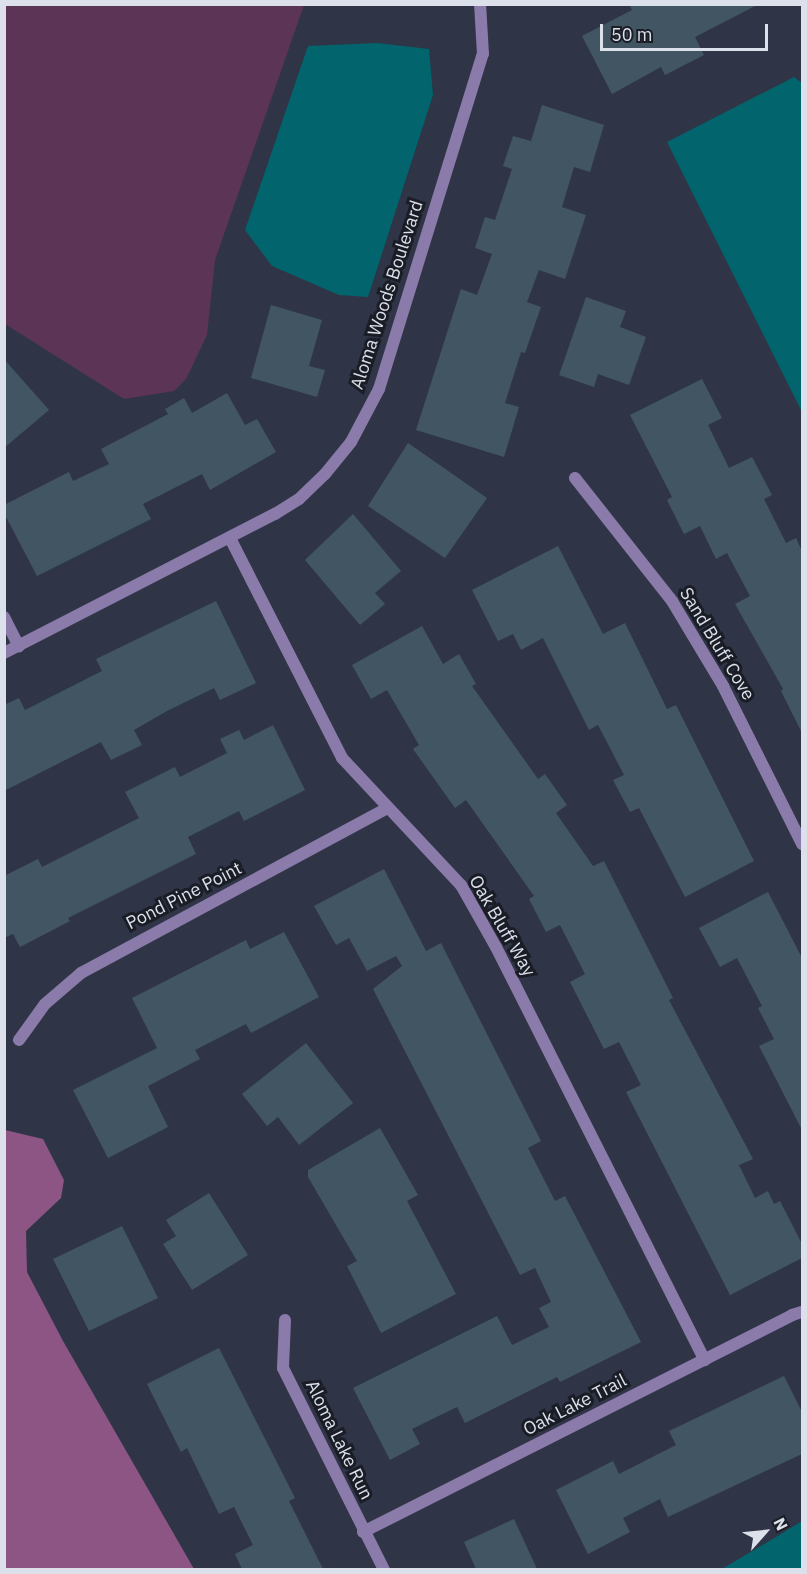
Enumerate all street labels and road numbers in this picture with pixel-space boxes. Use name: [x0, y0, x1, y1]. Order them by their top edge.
street label: Aloma Woods Boulevard: [346, 198, 428, 392]
street label: Sand Bluff Cove: [675, 584, 759, 704]
street label: Pond Pine Point: [123, 858, 245, 934]
street label: Oak Bluff Way: [464, 872, 540, 980]
street label: Oak Lake Trail: [520, 1370, 630, 1440]
street label: Aloma Lake Run: [301, 1377, 377, 1503]

